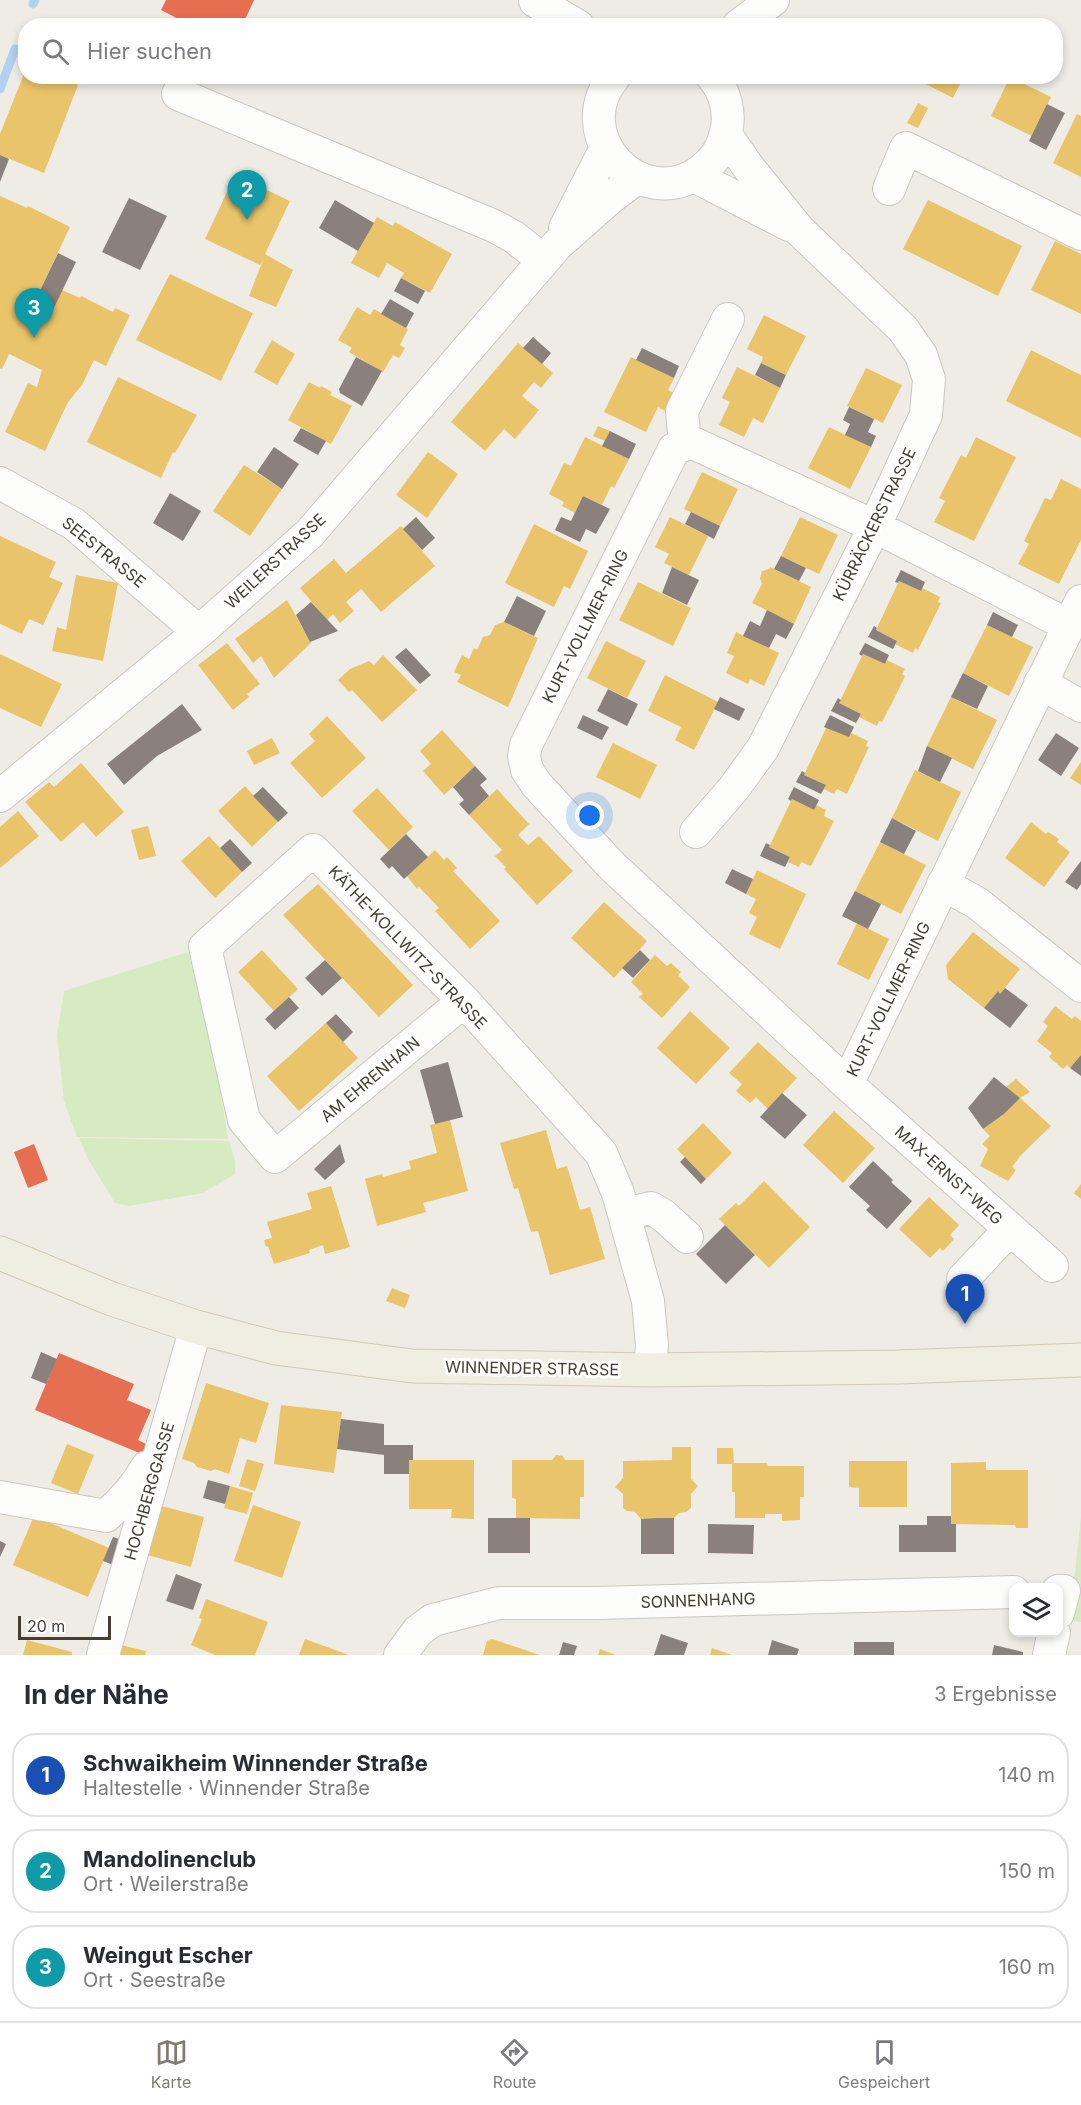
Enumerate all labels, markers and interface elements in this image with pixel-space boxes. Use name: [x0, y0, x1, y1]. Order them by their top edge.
search box: [18, 18, 1063, 84]
icon: search: [39, 35, 72, 68]
text: Hier suchen: [87, 38, 212, 64]
pin: 2: [228, 170, 266, 220]
pin: 3: [15, 288, 54, 338]
street label: KÜRRÄCKERSTRASSE: [828, 444, 920, 604]
street label: WEILERSTRASSE: [220, 509, 330, 613]
street label: SEESTRASSE: [58, 512, 150, 592]
street label: KURT-VOLLMER-RING: [538, 546, 632, 706]
your location: [575, 801, 604, 830]
street label: KÄTHE-KOLLWITZ-STRASSE: [325, 861, 491, 1033]
street label: KURT-VOLLMER-RING: [842, 918, 934, 1080]
street label: AM EHRENHAIN: [317, 1032, 423, 1126]
street label: MAX-ERNST-WEG: [891, 1121, 1007, 1229]
pin: 1: [946, 1274, 984, 1324]
street label: WINNENDER STRASSE: [445, 1356, 619, 1380]
street label: HOCHBERGGASSE: [120, 1420, 178, 1562]
map controls: [1009, 1583, 1063, 1637]
button: layers: [1009, 1583, 1063, 1637]
street label: SONNENHANG: [640, 1588, 756, 1612]
scale bar: [18, 1613, 111, 1640]
text: 20 m: [27, 1616, 65, 1636]
text: In der Nähe: [24, 1679, 169, 1710]
text: 3 Ergebnisse: [934, 1682, 1057, 1706]
text: Schwaikheim Winnender Straße: [83, 1750, 428, 1776]
text: 1: [41, 1763, 50, 1787]
text: 140 m: [998, 1763, 1055, 1787]
text: Haltestelle · Winnender Straße: [83, 1776, 370, 1800]
text: Mandolinenclub: [83, 1846, 256, 1872]
text: 2: [39, 1859, 52, 1883]
text: 150 m: [999, 1859, 1055, 1883]
text: Ort · Weilerstraße: [83, 1872, 249, 1896]
text: Weingut Escher: [83, 1942, 253, 1968]
text: 3: [39, 1955, 52, 1979]
text: 160 m: [999, 1955, 1055, 1979]
text: Ort · Seestraße: [83, 1968, 226, 1992]
tab: Karte: [151, 2036, 191, 2092]
tab: Route: [493, 2036, 536, 2092]
tab: Gespeichert: [838, 2036, 930, 2092]

